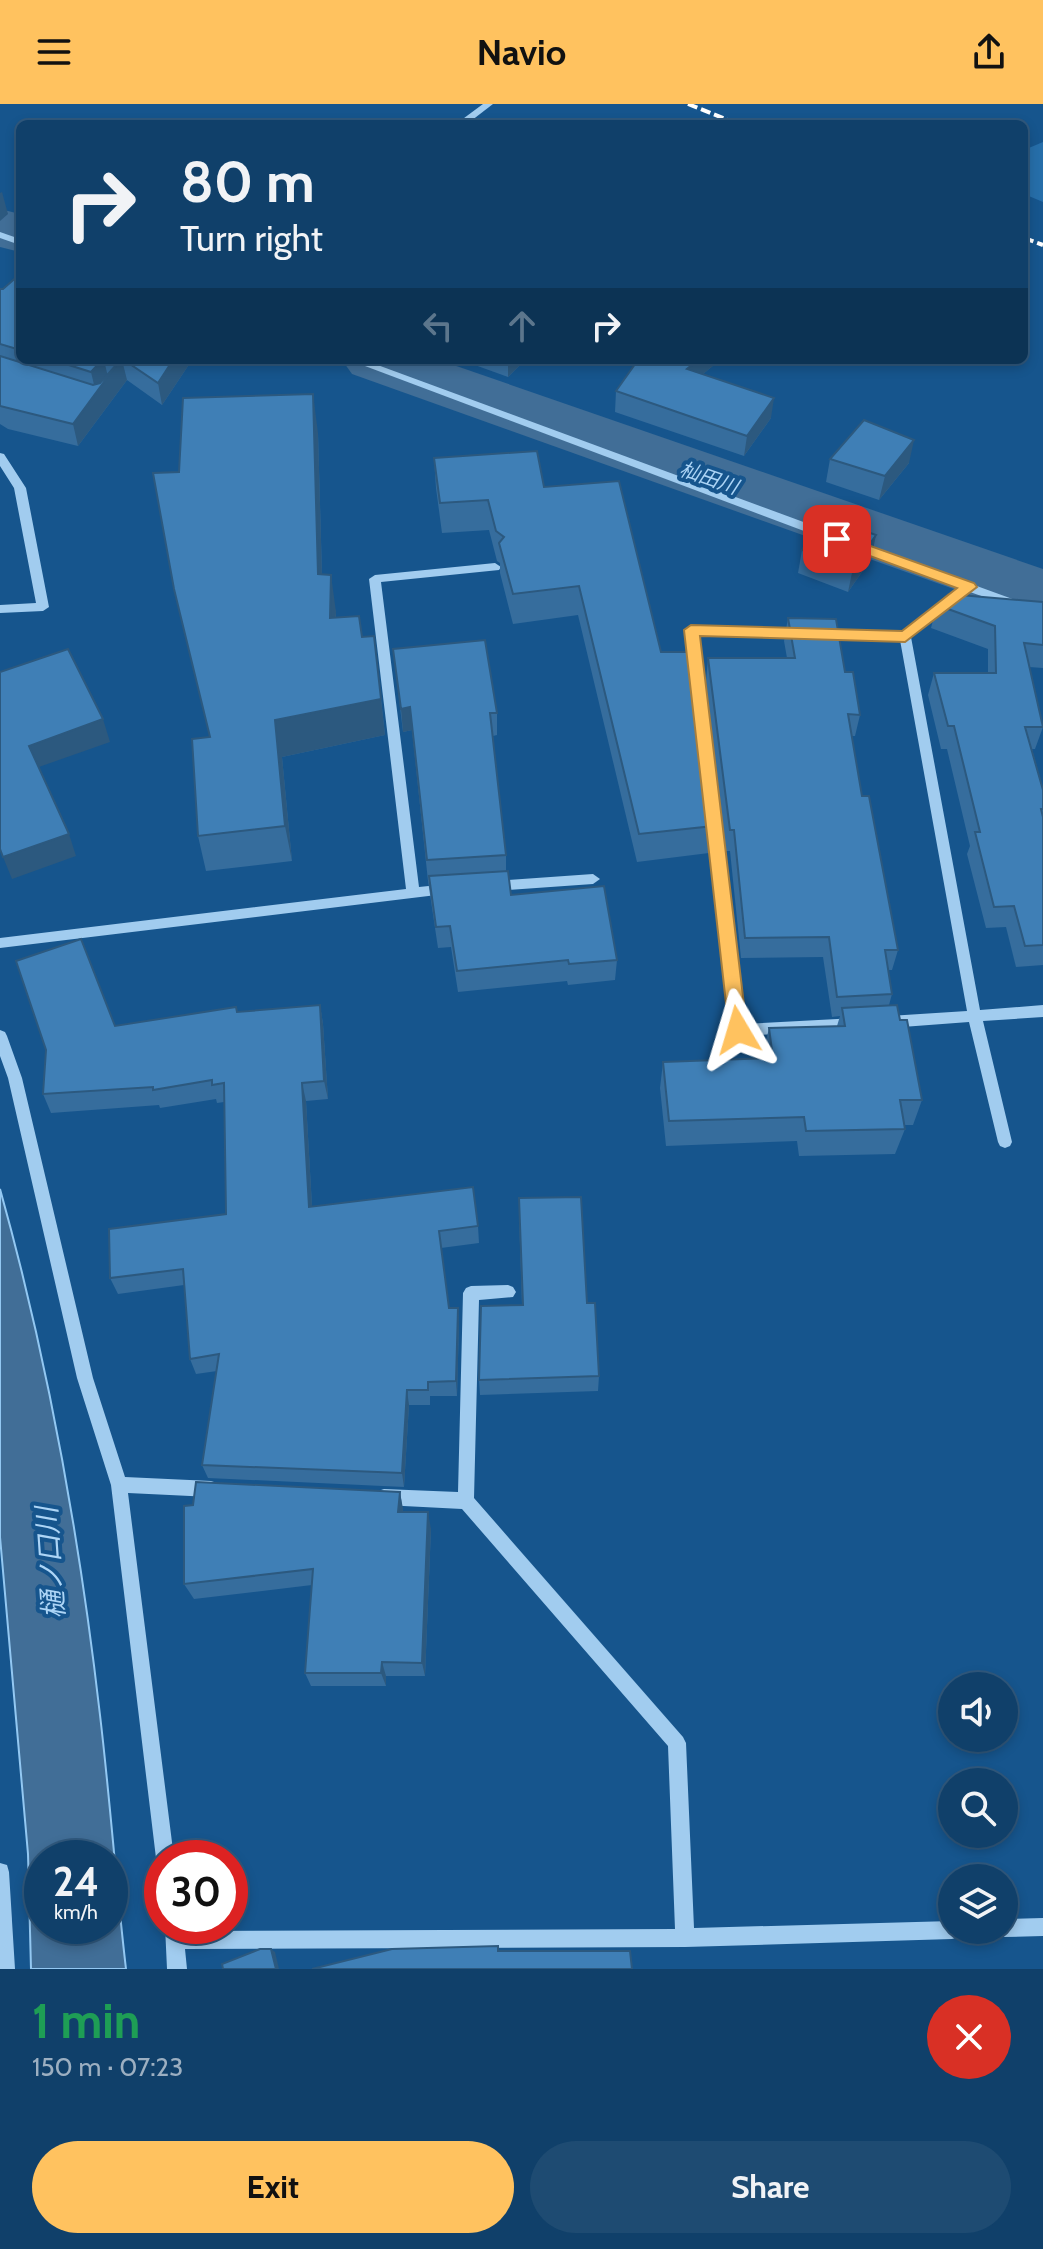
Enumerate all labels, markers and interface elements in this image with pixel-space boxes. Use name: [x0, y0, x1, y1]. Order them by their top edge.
icon: menu: [32, 30, 76, 74]
text: Navio: [477, 30, 566, 74]
icon: share: [967, 30, 1011, 74]
text: 80 m: [180, 148, 315, 216]
icon: right: [48, 152, 152, 256]
text: Turn right: [180, 216, 323, 260]
icon: left: [416, 304, 460, 348]
icon: ahead: [500, 304, 544, 348]
icon: right: [584, 304, 628, 348]
water label: 杣田川: [677, 457, 743, 500]
pin: [803, 505, 871, 573]
icon: arrive: [815, 517, 859, 561]
position arrow: [696, 988, 780, 1072]
water label: 樋ノ口川: [29, 1503, 71, 1620]
map controls: [938, 1672, 1018, 1944]
button: sound: [938, 1672, 1018, 1752]
button: search: [938, 1768, 1018, 1848]
speed limit sign: 30: [144, 1840, 248, 1944]
text: 24: [53, 1857, 99, 1906]
button: layers: [938, 1864, 1018, 1944]
text: km/h: [54, 1900, 98, 1924]
text: 1 min: [32, 1992, 140, 2050]
button: close: [927, 1995, 1011, 2079]
text: 150 m · 07:23: [32, 2051, 183, 2083]
button: Exit: [32, 2141, 514, 2233]
button: Share: [530, 2141, 1011, 2233]

